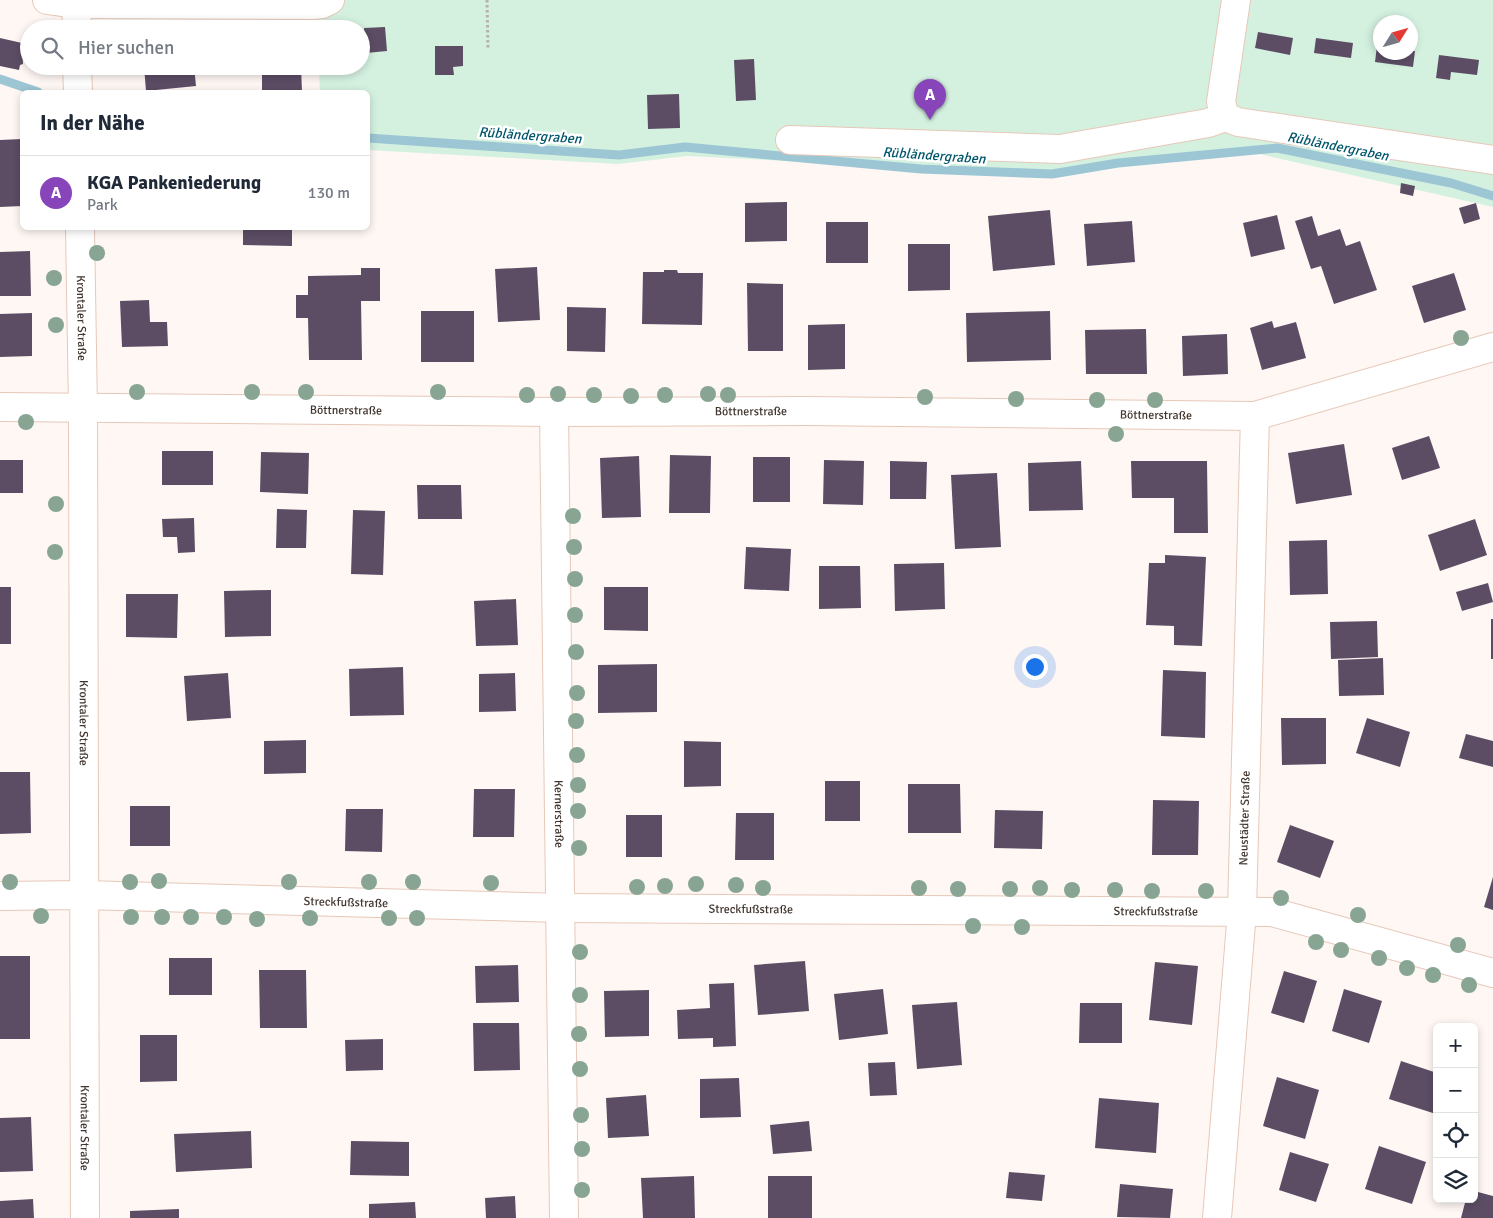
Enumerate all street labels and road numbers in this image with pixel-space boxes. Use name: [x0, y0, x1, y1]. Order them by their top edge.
street label: Krontaler Straße: [73, 275, 89, 361]
street label: Böttnerstraße: [310, 403, 382, 418]
street label: Böttnerstraße: [715, 404, 787, 419]
street label: Böttnerstraße: [1120, 408, 1192, 423]
street label: Krontaler Straße: [76, 680, 91, 766]
street label: Neustädter Straße: [1236, 771, 1254, 866]
street label: Kernerstraße: [551, 780, 566, 848]
street label: Streckfußstraße: [303, 894, 388, 911]
street label: Streckfußstraße: [709, 902, 793, 917]
street label: Streckfußstraße: [1114, 904, 1198, 920]
street label: Krontaler Straße: [77, 1085, 92, 1171]

